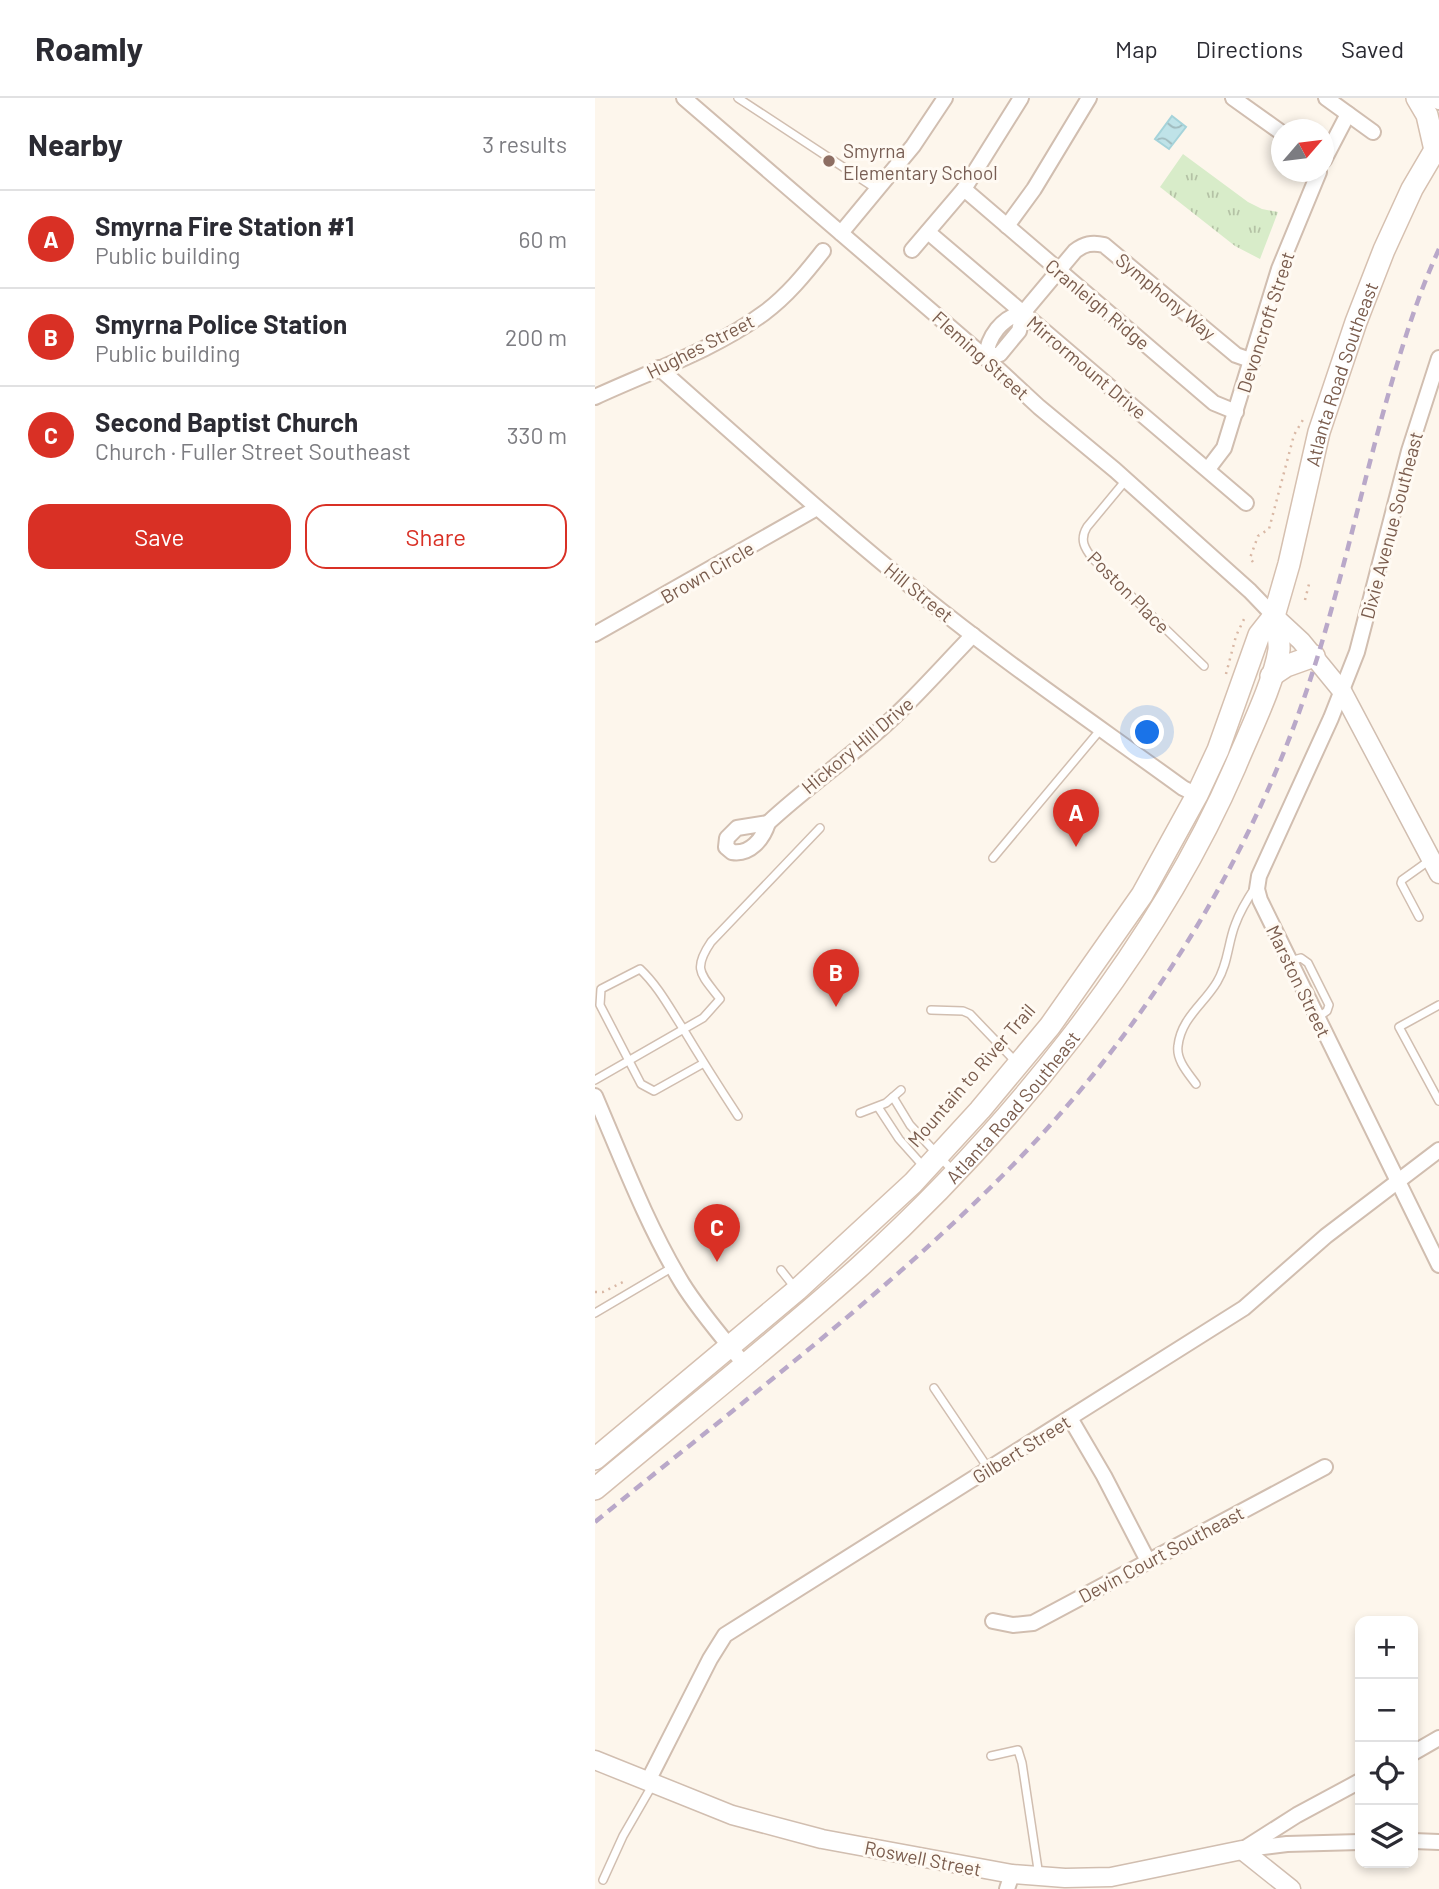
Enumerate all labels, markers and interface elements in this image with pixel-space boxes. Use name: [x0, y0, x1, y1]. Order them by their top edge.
text: Roamly: [35, 28, 143, 68]
text: Map: [1115, 34, 1158, 63]
text: Directions: [1196, 34, 1303, 63]
text: Saved: [1341, 34, 1404, 63]
north arrow: [1271, 119, 1334, 182]
text: Nearby: [28, 126, 123, 162]
text: 3 results: [482, 130, 567, 158]
place label: Smyrna Elementary School: [843, 139, 998, 184]
marker: Smyrna Elementary School: [821, 153, 837, 169]
text: Smyrna Fire Station #1: [95, 210, 354, 241]
text: A: [43, 225, 59, 253]
text: 60 m: [519, 225, 567, 253]
text: Public building: [95, 241, 240, 269]
street label: Symphony Way: [1111, 248, 1221, 345]
street label: Devoncroft Street: [1231, 248, 1299, 396]
street label: Cranleigh Ridge: [1041, 254, 1155, 354]
street label: Atlanta Road Southeast: [1300, 278, 1382, 469]
street label: Fleming Street: [928, 306, 1034, 404]
text: Smyrna Police Station: [95, 308, 347, 339]
street label: Hughes Street: [642, 309, 758, 383]
street label: Mirrormount Drive: [1023, 310, 1151, 424]
text: B: [44, 323, 58, 351]
text: 200 m: [505, 323, 567, 351]
text: Public building: [95, 339, 240, 367]
text: Second Baptist Church: [95, 406, 358, 437]
text: C: [44, 421, 58, 449]
text: 330 m: [507, 421, 567, 449]
street label: Dixie Avenue Southeast: [1355, 429, 1427, 621]
text: Church · Fuller Street Southeast: [95, 437, 411, 465]
button: Save: [28, 504, 291, 569]
button: Share: [305, 504, 567, 569]
street label: Brown Circle: [656, 536, 758, 608]
street label: Poston Place: [1083, 546, 1175, 638]
street label: Hill Street: [880, 557, 958, 627]
street label: Hickory Hill Drive: [796, 692, 918, 798]
your location: [1130, 715, 1164, 749]
pin: A: [1053, 789, 1099, 847]
street label: Marston Street: [1262, 921, 1336, 1041]
pin: B: [813, 949, 859, 1007]
street label: Mountain to River Trail: [903, 999, 1039, 1151]
street label: Atlanta Road Southeast: [940, 1026, 1084, 1188]
pin: C: [694, 1204, 740, 1262]
street label: Gilbert Street: [968, 1410, 1074, 1488]
street label: Devin Court Southeast: [1074, 1501, 1248, 1607]
map controls: [1355, 1616, 1418, 1868]
button: +: [1355, 1616, 1418, 1679]
button: −: [1355, 1679, 1418, 1742]
button: locate: [1355, 1742, 1418, 1805]
button: layers: [1355, 1805, 1418, 1868]
street label: Roswell Street: [863, 1835, 983, 1881]

